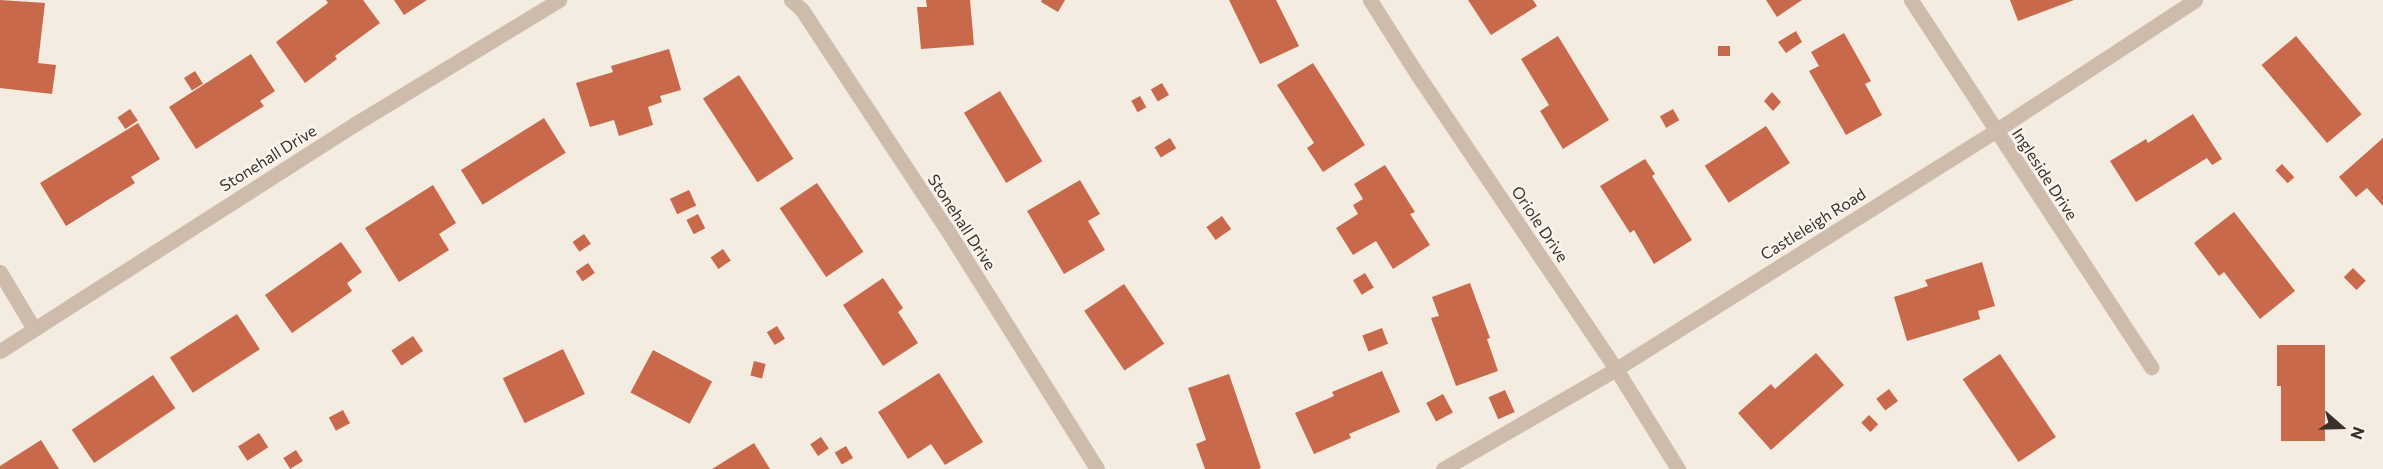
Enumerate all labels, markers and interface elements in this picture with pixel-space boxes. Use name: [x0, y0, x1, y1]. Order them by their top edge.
street label: Stonehall Drive: [216, 121, 320, 195]
street label: Ingleside Drive: [2008, 124, 2082, 224]
street label: Stonehall Drive: [924, 171, 1000, 273]
street label: Oriole Drive: [1508, 182, 1572, 266]
street label: Castleleigh Road: [1757, 184, 1869, 264]
north arrow: [2311, 397, 2371, 457]
text: N: [2347, 424, 2369, 442]

